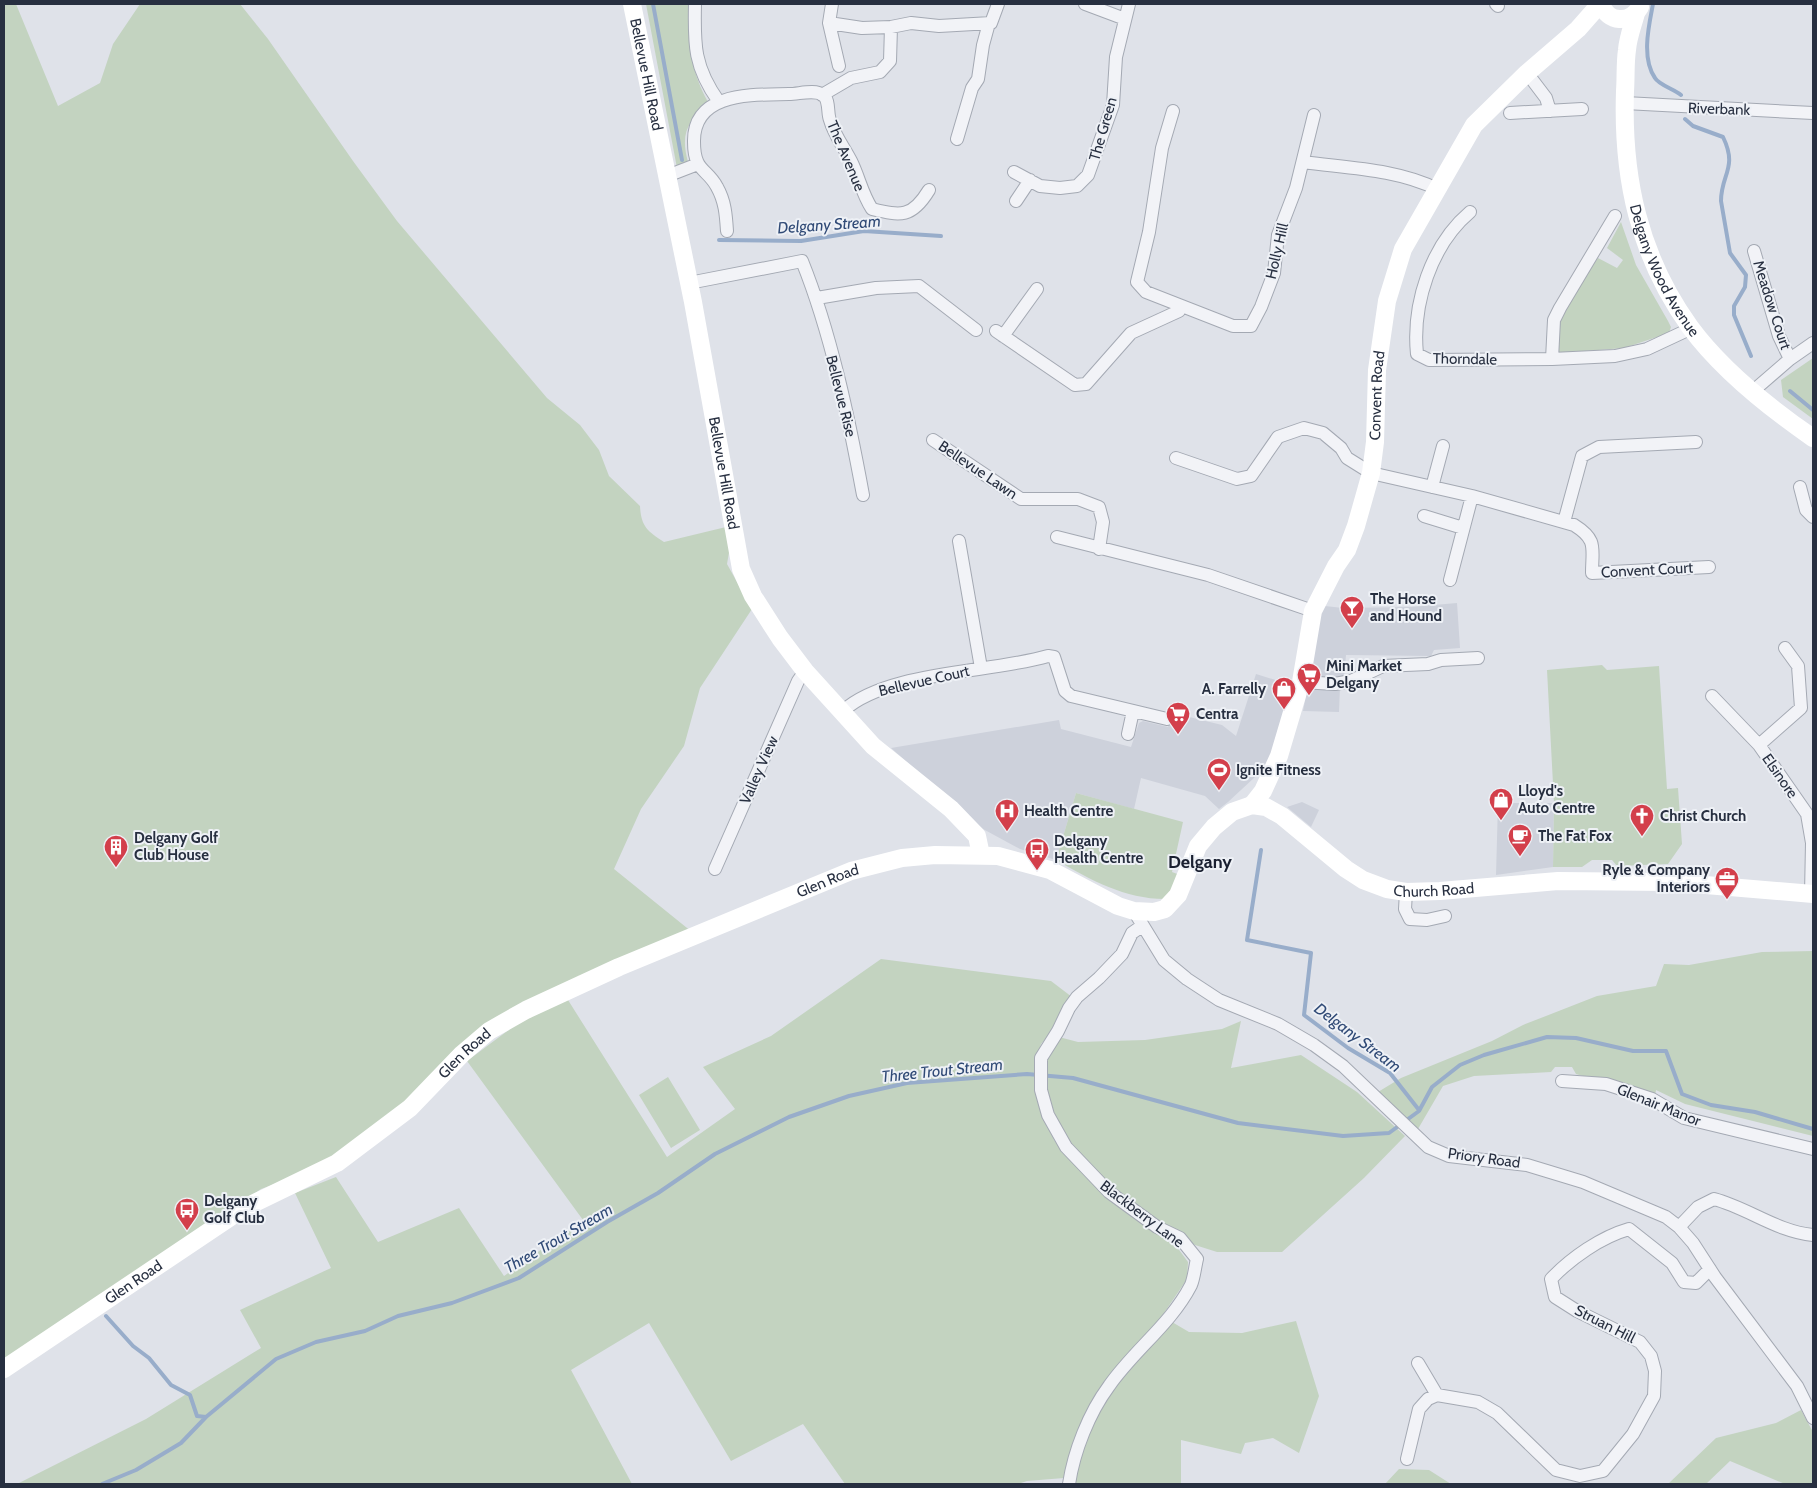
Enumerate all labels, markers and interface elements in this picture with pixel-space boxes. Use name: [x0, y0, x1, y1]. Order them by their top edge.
street label: Bellevue Hill Road: [626, 17, 667, 132]
street label: The Green: [1085, 95, 1121, 163]
street label: Riverbank: [1687, 99, 1751, 119]
street label: The Avenue: [823, 118, 869, 194]
street label: Delgany Wood Avenue: [1626, 202, 1703, 341]
water label: Delgany Stream: [777, 211, 881, 238]
street label: Holly Hill: [1262, 221, 1292, 281]
street label: Meadow Court: [1749, 258, 1795, 352]
street label: Thorndale: [1433, 349, 1498, 369]
street label: Convent Road: [1366, 350, 1389, 441]
street label: Bellevue Rise: [822, 353, 860, 439]
street label: Bellevue Hill Road: [705, 415, 743, 531]
street label: Bellevue Lawn: [935, 437, 1021, 503]
street label: Convent Court: [1601, 559, 1693, 581]
place label: The Horse and Hound: [1370, 590, 1442, 625]
bar icon: The Horse and Hound: [1339, 595, 1365, 629]
place label: Mini Market Delgany: [1326, 657, 1402, 692]
street label: Bellevue Court: [877, 662, 971, 700]
supermarket icon: Mini Market Delgany: [1296, 662, 1322, 696]
shop icon: A. Farrelly: [1271, 676, 1297, 710]
place label: A. Farrelly: [1202, 680, 1267, 698]
supermarket icon: Centra: [1165, 701, 1191, 735]
place label: Centra: [1196, 705, 1239, 723]
street label: Valley View: [736, 733, 782, 807]
street label: Elsinore: [1758, 750, 1802, 802]
sports icon: Ignite Fitness: [1206, 757, 1232, 791]
place label: Ignite Fitness: [1236, 761, 1321, 779]
place label: Lloyd's Auto Centre: [1518, 782, 1595, 817]
shop icon: Lloyd's Auto Centre: [1488, 787, 1514, 821]
hospital icon: Health Centre: [994, 798, 1020, 832]
place label: Health Centre: [1024, 802, 1113, 820]
church icon: Christ Church: [1629, 803, 1655, 837]
place label: Christ Church: [1660, 807, 1746, 825]
cafe icon: The Fat Fox: [1507, 823, 1533, 857]
place label: The Fat Fox: [1538, 827, 1612, 845]
place label: Delgany Golf Club House: [134, 829, 218, 864]
place label: Delgany Health Centre: [1054, 832, 1143, 867]
building icon: Delgany Golf Club House: [103, 834, 129, 868]
bus stop icon: Delgany Health Centre: [1024, 837, 1050, 871]
district label: Delgany: [1168, 851, 1232, 873]
street label: Glen Road: [794, 860, 860, 901]
place label: Ryle & Company Interiors: [1602, 861, 1711, 896]
office icon: Ryle & Company Interiors: [1714, 866, 1740, 900]
street label: Church Road: [1392, 879, 1475, 901]
water label: Delgany Stream: [1311, 999, 1405, 1076]
street label: Glen Road: [434, 1024, 495, 1082]
water label: Three Trout Stream: [880, 1055, 1004, 1086]
street label: Glenair Manor: [1615, 1080, 1704, 1130]
street label: Priory Road: [1447, 1144, 1521, 1172]
street label: Blackberry Lane: [1097, 1177, 1188, 1252]
place label: Delgany Golf Club: [204, 1192, 265, 1227]
bus stop icon: Delgany Golf Club: [174, 1197, 200, 1231]
water label: Three Trout Stream: [501, 1200, 616, 1277]
street label: Glen Road: [101, 1256, 166, 1308]
street label: Struan Hill: [1572, 1301, 1639, 1347]

